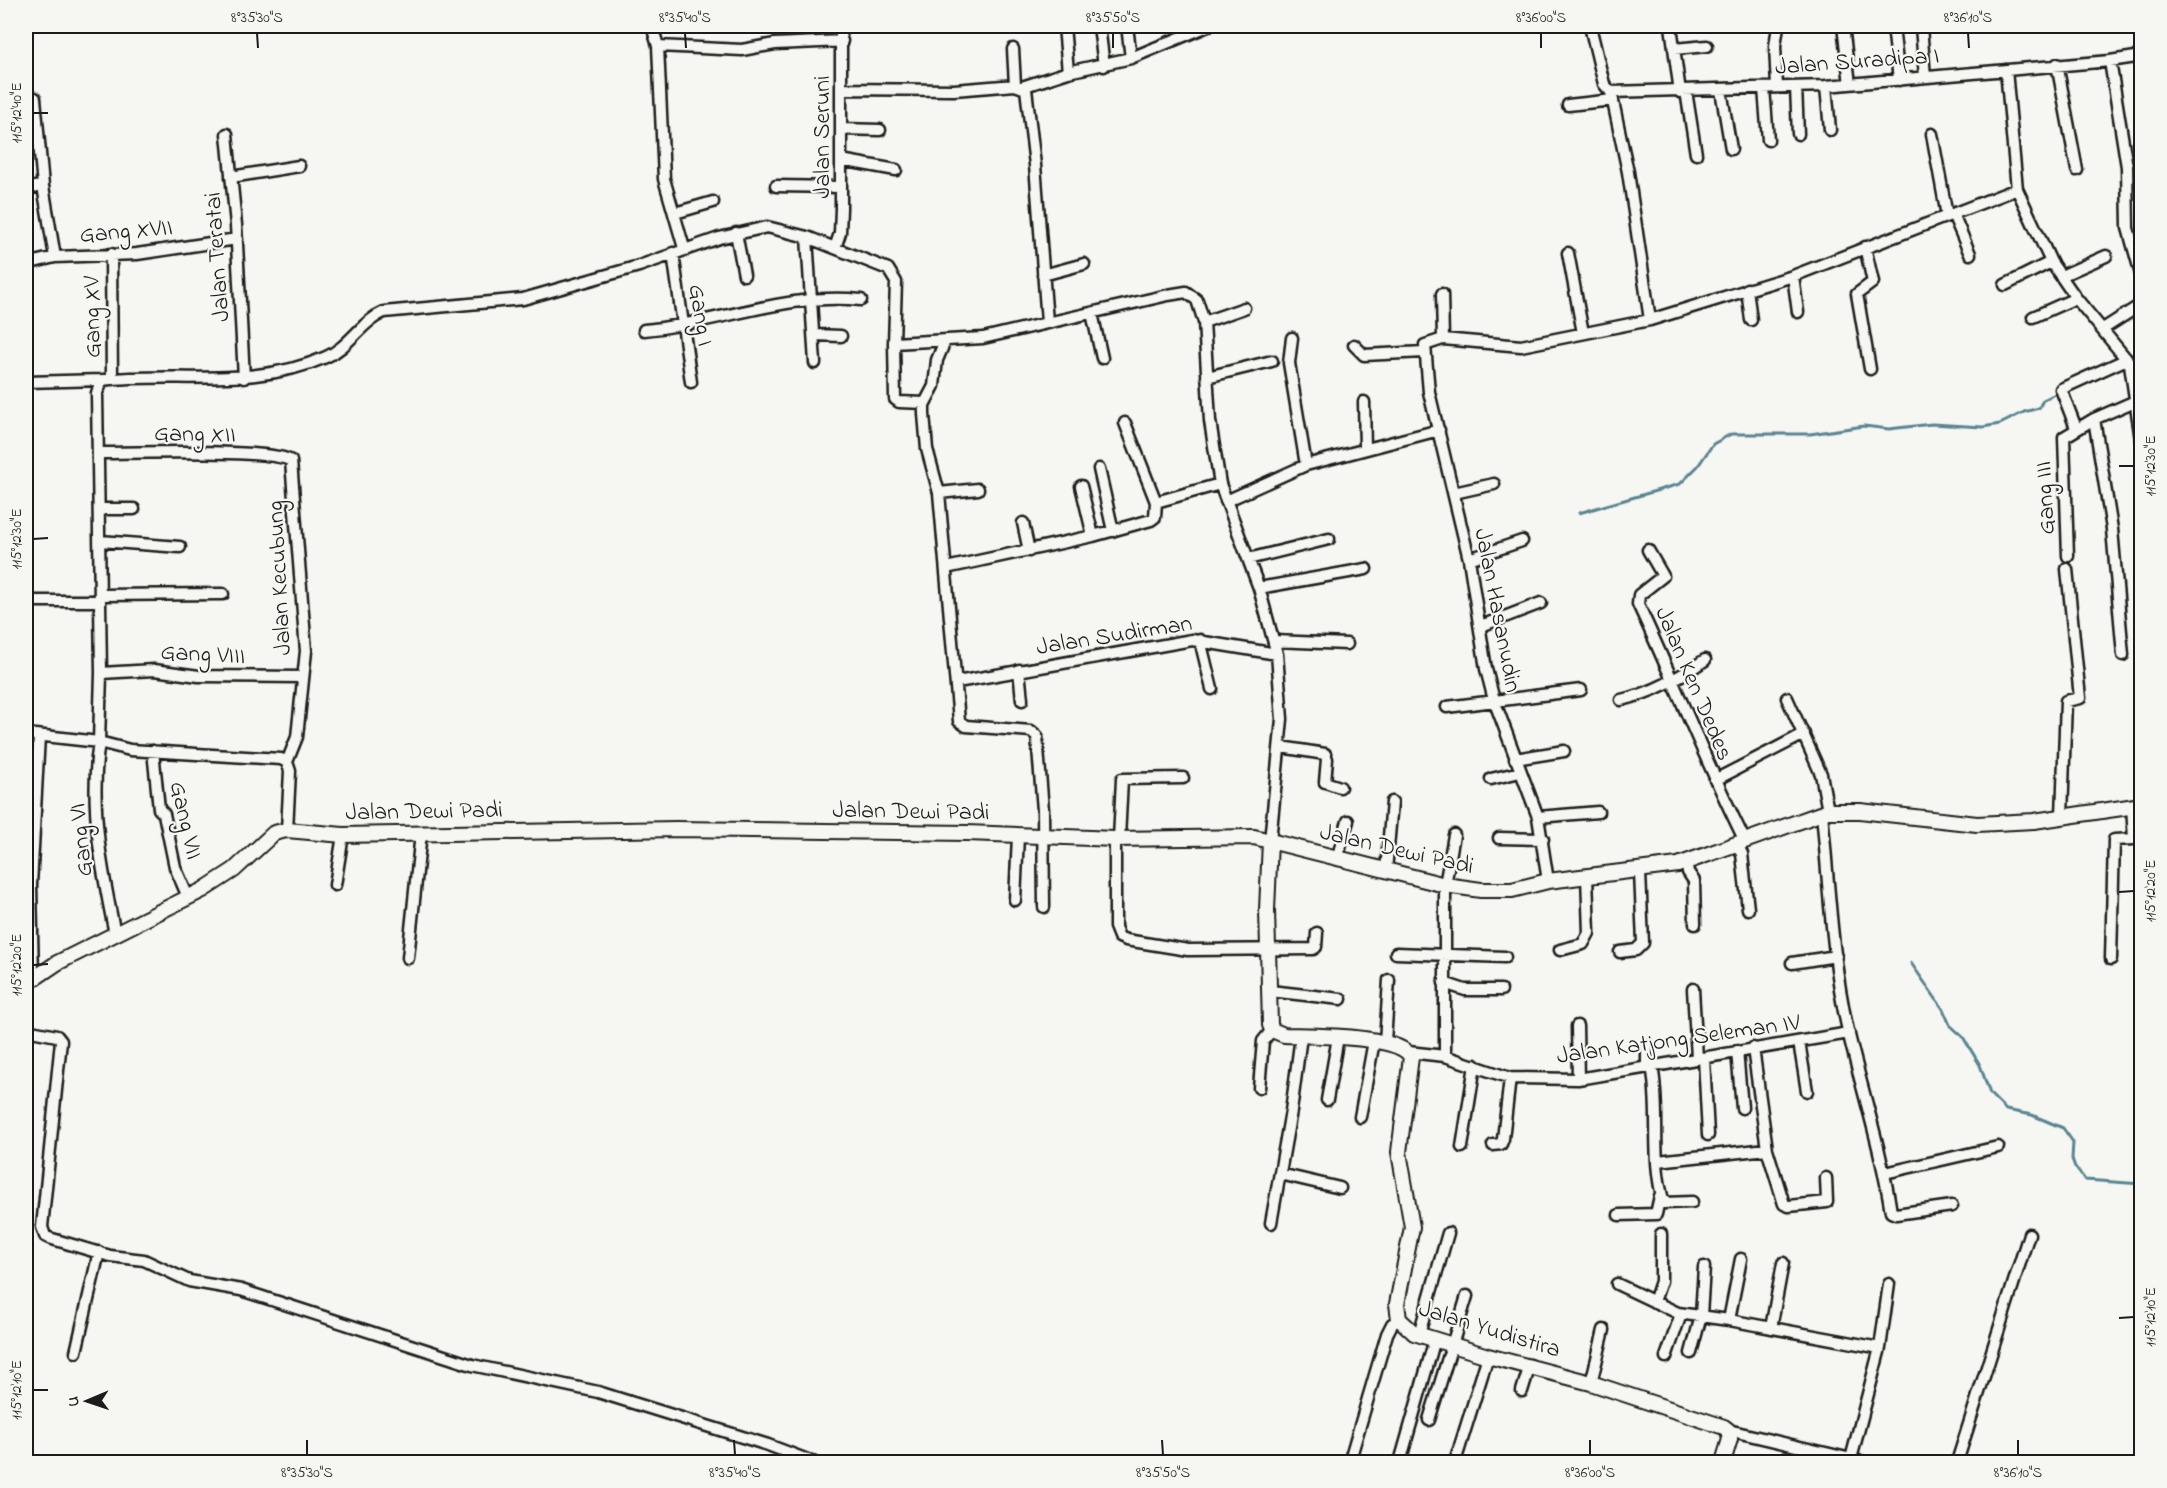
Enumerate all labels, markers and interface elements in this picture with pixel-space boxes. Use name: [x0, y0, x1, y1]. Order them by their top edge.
text: 8°35'30"S: [231, 7, 283, 29]
text: 8°35'40"S: [659, 7, 711, 29]
text: 8°35'50"S: [1086, 7, 1140, 29]
text: 8°36'00"S: [1516, 7, 1566, 29]
text: 8°36'10"S: [1944, 7, 1993, 29]
street label: Jalan Suradipa I: [1774, 39, 1940, 86]
street label: Jalan Seruni: [806, 76, 841, 198]
text: 115°12'40"E: [6, 82, 28, 144]
street label: Jalan Teratai: [197, 191, 240, 323]
street label: Gang XVII: [78, 211, 174, 254]
street label: Gang XV: [75, 275, 112, 358]
street label: Gang I: [677, 282, 722, 349]
street label: Gang XII: [154, 417, 236, 454]
text: 115°12'30"E: [2140, 435, 2162, 497]
street label: Gang III: [2027, 460, 2066, 536]
street label: Jalan Kecubung: [259, 499, 302, 656]
text: 115°12'30"E: [6, 508, 28, 570]
street label: Jalan Hasanudin: [1463, 525, 1530, 696]
street label: Jalan Ken Dedes: [1644, 601, 1741, 767]
street label: Jalan Sudirman: [1034, 607, 1195, 666]
street label: Gang VIII: [160, 636, 246, 675]
street label: Gang VII: [159, 778, 211, 863]
street label: Jalan Dewi Padi: [345, 794, 503, 831]
street label: Jalan Dewi Padi: [832, 794, 990, 831]
street label: Gang VI: [61, 801, 104, 878]
street label: Jalan Dewi Padi: [1316, 816, 1477, 885]
text: 115°12'20"E: [2140, 860, 2162, 922]
text: 115°12'20"E: [6, 934, 28, 996]
street label: Jalan Katjong Seleman IV: [1554, 1006, 1803, 1075]
text: 115°12'10"E: [2140, 1287, 2162, 1347]
street label: Jalan Yudistira: [1414, 1292, 1565, 1369]
text: 115°12'10"E: [6, 1360, 28, 1420]
north arrow: [57, 1371, 117, 1431]
text: U: [62, 1396, 86, 1407]
text: 8°35'30"S: [281, 1462, 333, 1484]
text: 8°35'40"S: [709, 1462, 761, 1484]
text: 8°35'50"S: [1136, 1462, 1190, 1484]
text: 8°36'00"S: [1565, 1462, 1615, 1484]
text: 8°36'10"S: [1994, 1462, 2043, 1484]

